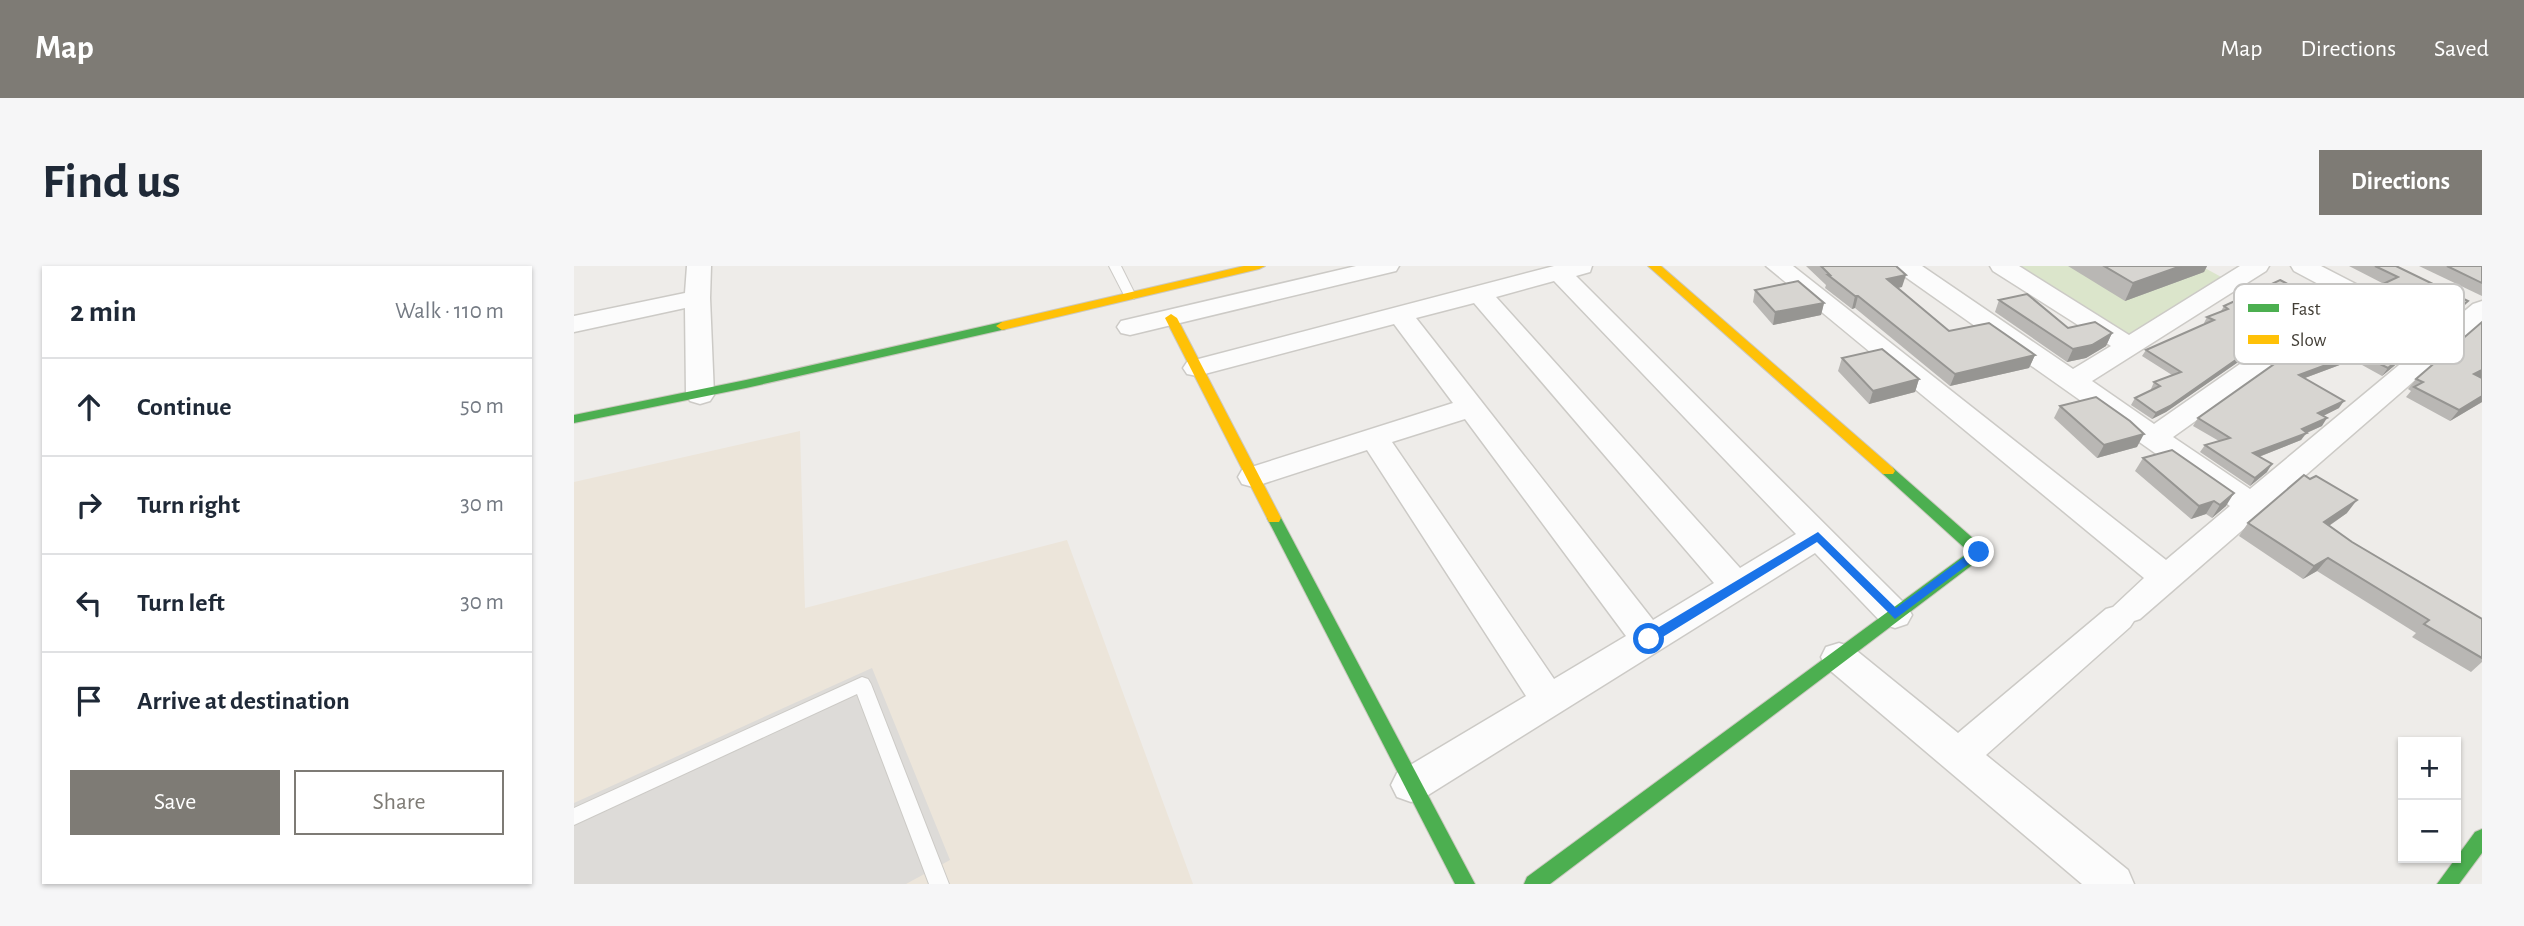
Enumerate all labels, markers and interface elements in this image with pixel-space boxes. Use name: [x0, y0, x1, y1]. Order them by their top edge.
text: Map: [35, 32, 94, 65]
text: Map: [2220, 37, 2262, 61]
text: Directions: [2300, 37, 2396, 61]
text: Saved: [2434, 37, 2489, 61]
button: Directions: [2319, 150, 2482, 215]
text: Find us: [42, 158, 181, 207]
legend: [2234, 284, 2464, 364]
text: 2 min: [70, 297, 137, 327]
text: Walk · 110 m: [395, 300, 504, 323]
text: Fast: [2291, 300, 2321, 319]
text: Slow: [2291, 331, 2327, 350]
icon: ahead: [70, 388, 108, 426]
text: Continue: [137, 394, 232, 420]
text: 50 m: [460, 395, 504, 418]
icon: right: [70, 486, 108, 524]
text: Turn right: [137, 492, 240, 518]
text: 30 m: [460, 493, 504, 516]
route end: [1963, 536, 1994, 567]
icon: left: [70, 584, 108, 622]
text: Turn left: [137, 590, 225, 616]
text: 30 m: [460, 591, 504, 614]
route start: [1633, 623, 1664, 654]
icon: arrive: [70, 682, 108, 720]
text: Arrive at destination: [137, 688, 350, 714]
map controls: [2398, 737, 2461, 863]
button: +: [2398, 737, 2461, 800]
button: Save: [70, 770, 280, 835]
button: Share: [294, 770, 504, 835]
button: −: [2398, 800, 2461, 863]

